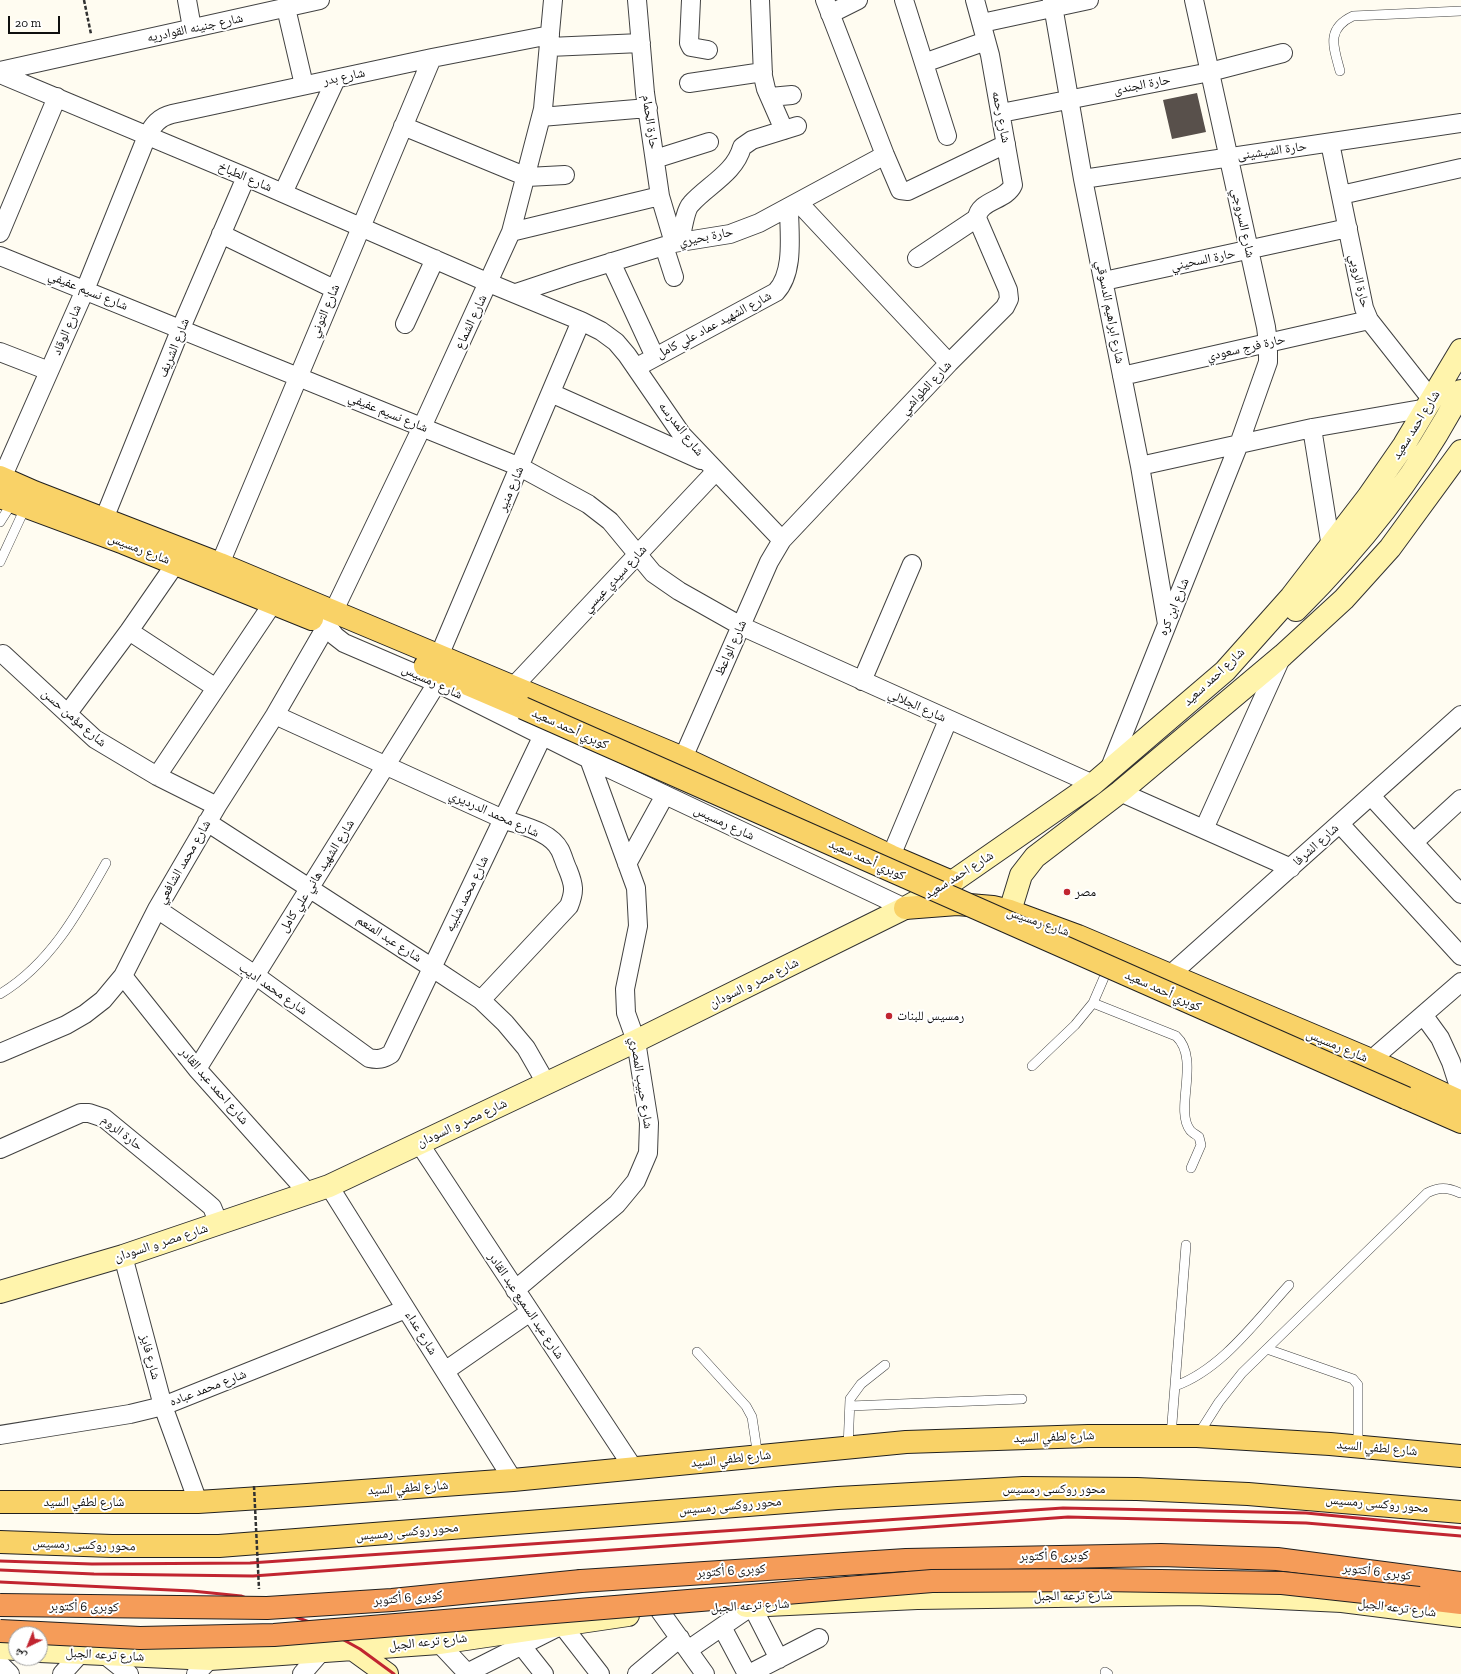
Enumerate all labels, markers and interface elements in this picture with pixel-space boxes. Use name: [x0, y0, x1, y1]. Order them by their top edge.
scale bar: [10, 8, 62, 34]
street label: شارع جنينه القوادريه: [146, 10, 244, 46]
text: 20 m: [15, 16, 41, 30]
street label: شارع بدر: [322, 65, 366, 89]
street label: حارة الجندى: [1112, 72, 1172, 98]
street label: شارع رحمه: [988, 90, 1014, 144]
street label: حارة الحمام: [638, 94, 662, 150]
street label: حارة الشيشينى: [1236, 138, 1308, 164]
street label: شارع الطباخ: [216, 159, 274, 195]
street label: شارع السروجي: [1228, 187, 1258, 259]
street label: حارة بحيري: [678, 224, 734, 250]
street label: حارة السحيني: [1169, 246, 1237, 274]
street label: حارة الروبي: [1345, 253, 1373, 309]
street label: شارع ابراهيم الدسوقي: [1092, 259, 1128, 365]
street label: شارع نسيم عفيفي: [46, 268, 130, 314]
street label: شارع التوني: [307, 282, 343, 340]
street label: شارع الشهيد عماد علي كامل: [654, 288, 774, 362]
street label: شارع الشماع: [452, 292, 490, 352]
street label: شارع الوقاد: [49, 302, 85, 358]
street label: شارع الشريف: [155, 316, 193, 380]
street label: حارة فرج سعودي: [1205, 331, 1287, 365]
street label: شارع الطواشي: [897, 358, 955, 418]
street label: شارع احمد سعيد: [1389, 388, 1443, 462]
street label: شارع نسيم عفيفي: [346, 390, 430, 436]
street label: شارع المدرسه: [655, 399, 707, 459]
street label: شارع منير: [495, 464, 527, 514]
street label: شارع رمسيس: [106, 530, 172, 568]
street label: شارع سيدي عيسي: [580, 542, 650, 616]
street label: شارع ابن كره: [1155, 576, 1193, 638]
street label: شارع الواعظ: [712, 618, 750, 678]
street label: شارع احمد سعيد: [1180, 645, 1248, 709]
street label: شارع رمسيس: [399, 661, 465, 703]
street label: شارع مؤمن حسن: [38, 686, 110, 750]
street label: شارع الجلالي: [886, 686, 948, 726]
street label: كوبري أحمد سعيد: [529, 705, 611, 753]
street label: شارع محمد الدرديري: [447, 787, 541, 841]
street label: شارع رمسيس: [691, 802, 757, 844]
street label: شارع محمد الشافعي: [154, 817, 214, 907]
street label: شارع الشهيد هاني علي كامل: [276, 817, 358, 935]
street label: شارع الشرفا: [1290, 820, 1342, 870]
street label: كوبري أحمد سعيد: [826, 836, 908, 884]
street label: شارع احمد سعيد: [922, 848, 996, 902]
street label: شارع محمد شلبيه: [442, 853, 492, 935]
place label: مصر: [1075, 884, 1096, 900]
marker: مصر: [1062, 887, 1072, 897]
street label: شارع رمسيس: [1005, 904, 1071, 940]
street label: شارع عبد المنعم: [354, 912, 424, 966]
street label: شارع مصر و السودان: [707, 955, 801, 1011]
street label: شارع محمد اديب: [236, 960, 310, 1018]
street label: كوبري أحمد سعيد: [1122, 967, 1204, 1015]
place label: رمسيس للبنات: [897, 1008, 964, 1024]
marker: رمسيس للبنات: [884, 1011, 894, 1021]
street label: شارع رمسيس: [1304, 1026, 1370, 1066]
street label: شارع حبيب المصري: [626, 1036, 656, 1130]
street label: شارع احمد عبد القادر: [176, 1044, 252, 1128]
street label: شارع مصر و السودان: [414, 1095, 510, 1151]
street label: حارة الروم: [98, 1112, 146, 1154]
street label: شارع مصر و السودان: [112, 1221, 210, 1265]
street label: شارع عبد السميع عبد القادر: [485, 1250, 567, 1362]
street label: شارع عداء: [401, 1308, 441, 1358]
street label: شارع فايز: [136, 1333, 164, 1381]
street label: شارع محمد عباده: [167, 1366, 249, 1410]
street label: شارع لطفي السيد: [1013, 1428, 1095, 1446]
street label: شارع لطفي السيد: [1336, 1437, 1418, 1459]
street label: شارع لطفي السيد: [690, 1447, 772, 1471]
street label: شارع لطفي السيد: [367, 1477, 449, 1499]
street label: محور روكسى رمسيس: [1002, 1481, 1106, 1497]
street label: محور روكسى رمسيس: [1325, 1492, 1429, 1516]
street label: شارع لطفي السيد: [44, 1494, 124, 1510]
street label: محور روكسى رمسيس: [678, 1494, 782, 1518]
street label: محور روكسى رمسيس: [355, 1520, 459, 1544]
street label: محور روكسى رمسيس: [32, 1535, 136, 1555]
street label: كوبرى 6 أكتوبر: [1019, 1548, 1089, 1564]
street label: كوبرى 6 أكتوبر: [1342, 1560, 1412, 1584]
street label: كوبرى 6 أكتوبر: [696, 1561, 766, 1581]
street label: كوبرى 6 أكتوبر: [373, 1587, 443, 1609]
street label: شارع ترعه الجبل: [1033, 1588, 1113, 1604]
street label: شارع ترعه الجبل: [1357, 1595, 1437, 1621]
street label: شارع ترعه الجبل: [710, 1596, 790, 1616]
street label: كوبرى 6 أكتوبر: [49, 1599, 119, 1615]
north arrow: [8, 1626, 48, 1666]
street label: شارع ترعه الجبل: [388, 1630, 468, 1654]
street label: شارع ترعه الجبل: [65, 1645, 145, 1665]
text: ش: [11, 1646, 29, 1663]

